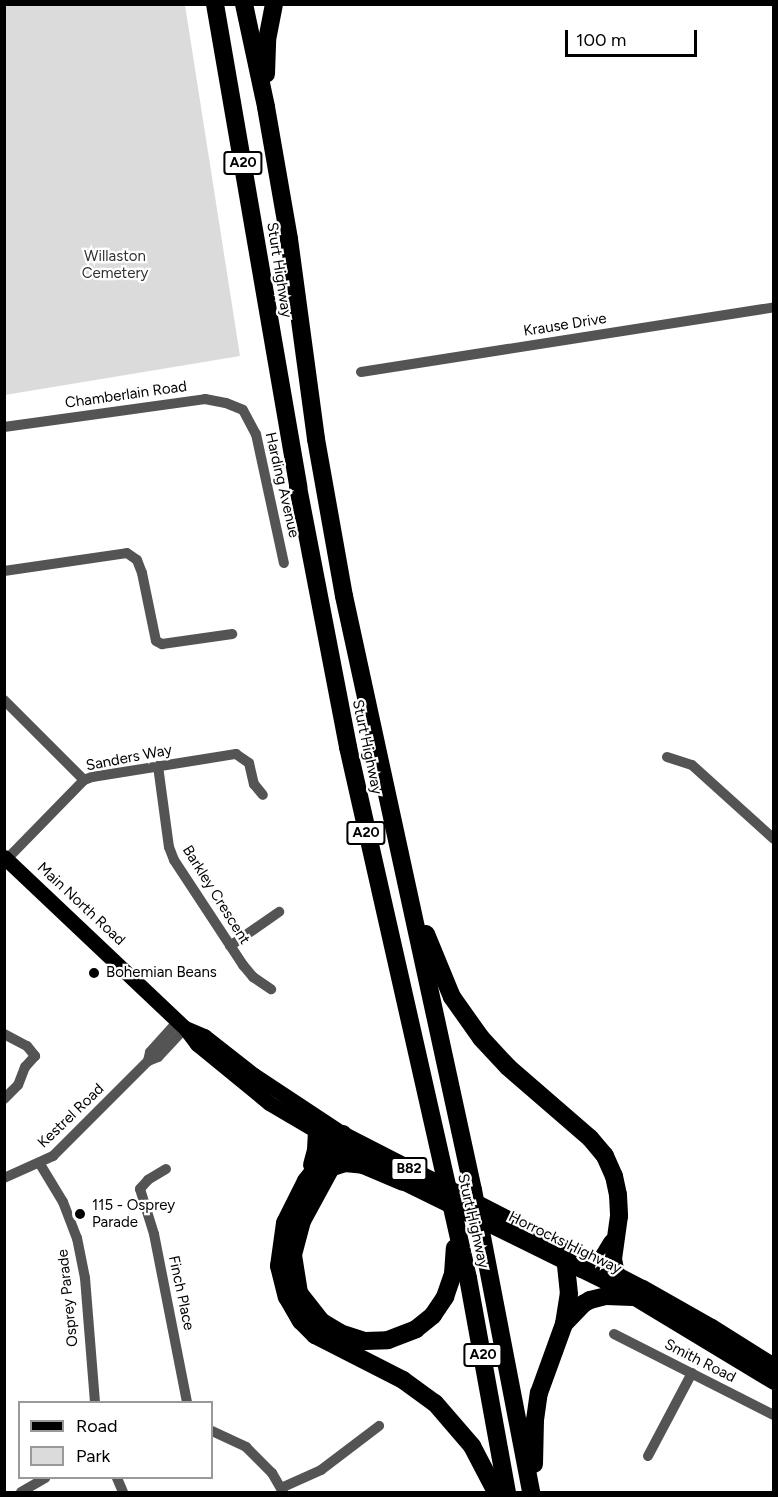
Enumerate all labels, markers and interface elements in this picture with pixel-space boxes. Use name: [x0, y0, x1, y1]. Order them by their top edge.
scale bar: [568, 18, 700, 56]
text: 100 m: [576, 29, 626, 51]
road number: A20: [222, 152, 264, 174]
street label: Sturt Highway: [263, 221, 295, 319]
park label: Willaston Cemetery: [82, 247, 148, 282]
street label: Krause Drive: [522, 310, 608, 340]
street label: Chamberlain Road: [64, 378, 188, 412]
street label: Harding Avenue: [261, 430, 303, 540]
street label: Sturt Highway: [348, 698, 386, 796]
street label: Sanders Way: [84, 741, 174, 775]
road number: A20: [345, 822, 387, 844]
street label: Barkley Crescent: [178, 842, 254, 948]
street label: Main North Road: [33, 859, 129, 949]
place label: Bohemian Beans: [106, 964, 217, 982]
marker: Bohemian Beans: [87, 966, 101, 980]
street label: Kestrel Road: [34, 1080, 108, 1152]
road number: B82: [390, 1158, 428, 1180]
street label: Sturt Highway: [453, 1172, 493, 1270]
place label: 115 - Osprey Parade: [92, 1196, 175, 1231]
marker: 115 - Osprey Parade: [73, 1207, 87, 1221]
street label: Horrocks Highway: [505, 1208, 625, 1278]
street label: Osprey Parade: [54, 1248, 82, 1348]
street label: Finch Place: [164, 1254, 198, 1332]
street label: Smith Road: [661, 1335, 739, 1387]
road number: A20: [462, 1344, 504, 1366]
legend: [18, 1401, 213, 1479]
text: Road: [76, 1415, 117, 1437]
text: Park: [76, 1445, 110, 1467]

